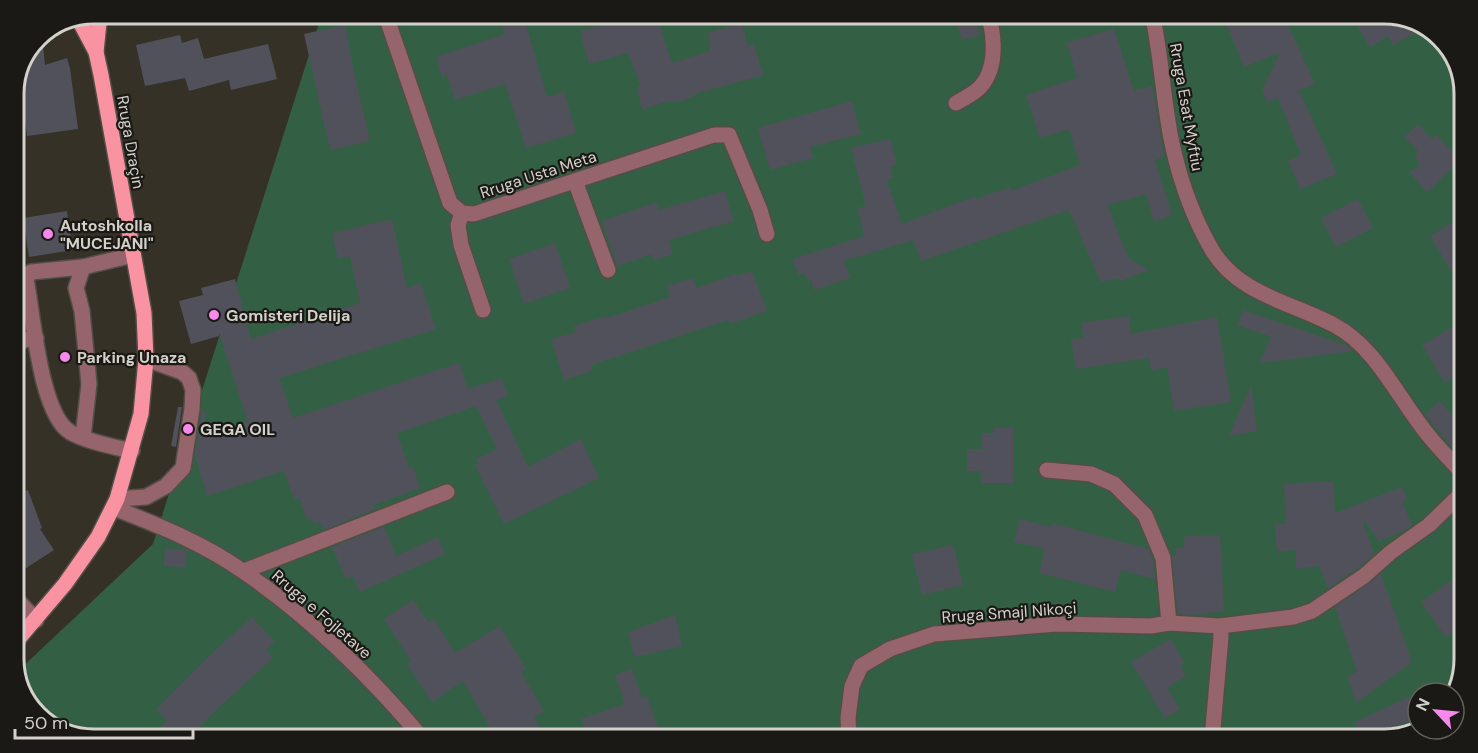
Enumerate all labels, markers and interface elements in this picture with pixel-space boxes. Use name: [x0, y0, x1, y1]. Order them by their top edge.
street label: Rruga Esat Myftiu: [1165, 41, 1208, 173]
street label: Rruga Draçin: [112, 94, 149, 190]
street label: Rruga Usta Meta: [477, 146, 599, 203]
place label: Autoshkolla "MUCEJANI": [60, 215, 154, 254]
marker: Autoshkolla "MUCEJANI": [41, 227, 55, 241]
place label: Gomisteri Delija: [226, 305, 350, 326]
marker: Gomisteri Delija: [207, 308, 221, 322]
place label: Parking Unaza: [77, 347, 186, 368]
marker: Parking Unaza: [58, 350, 72, 364]
place label: GEGA OIL: [200, 419, 275, 440]
marker: GEGA OIL: [181, 422, 195, 436]
street label: Rruga e Fojletave: [267, 565, 376, 664]
street label: Rruga Smajl Nikoçi: [941, 597, 1077, 628]
north arrow: [1406, 681, 1466, 741]
text: N: [1411, 695, 1435, 714]
scale bar: [15, 702, 194, 740]
text: 50 m: [24, 711, 68, 735]

